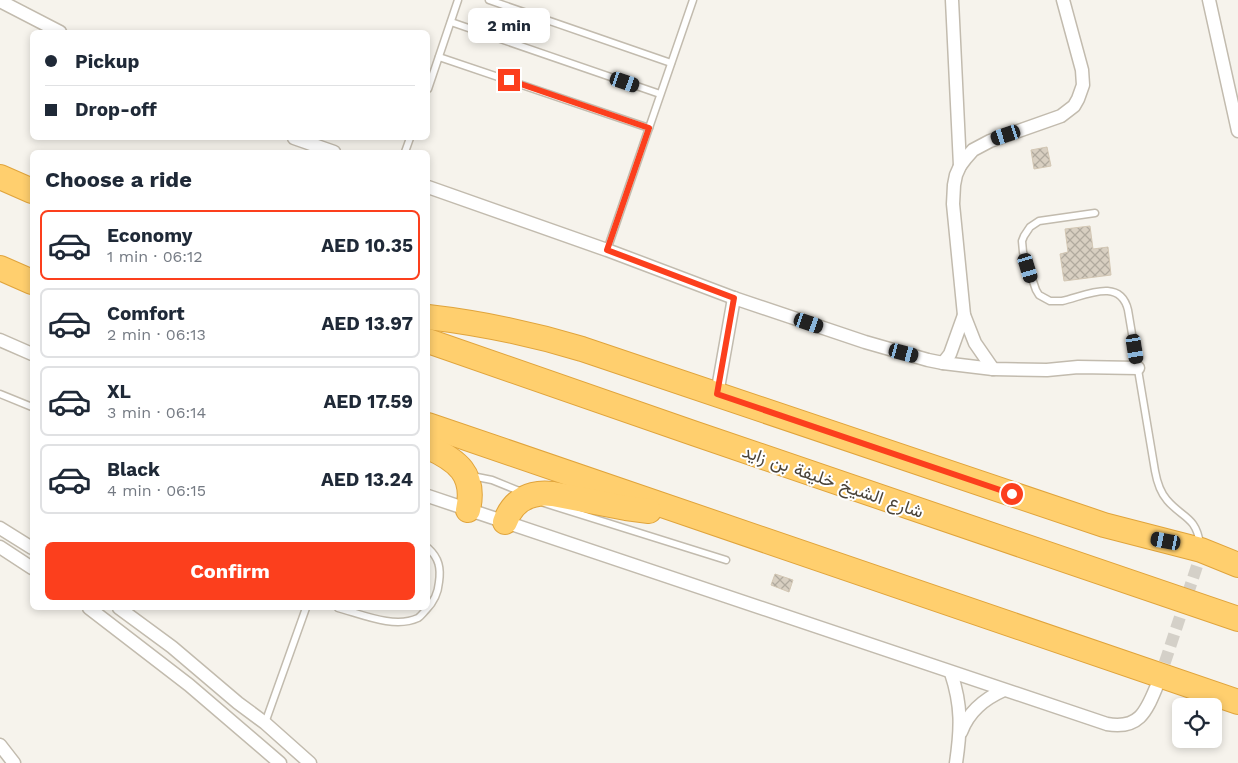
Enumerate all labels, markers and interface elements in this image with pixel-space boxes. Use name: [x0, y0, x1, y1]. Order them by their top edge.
callout: 2 min: [468, 8, 550, 42]
text: 2 min: [487, 16, 531, 35]
text: Pickup: [75, 50, 139, 73]
route end: [498, 69, 520, 91]
car: [608, 70, 641, 94]
text: Drop-off: [75, 98, 157, 121]
car: [989, 123, 1022, 147]
text: Choose a ride: [45, 167, 192, 192]
icon: car: [47, 223, 92, 268]
text: Economy: [107, 224, 192, 247]
text: AED 10.35: [321, 234, 413, 257]
text: 1 min · 06:12: [107, 247, 203, 266]
car: [1016, 251, 1039, 285]
icon: car: [47, 301, 92, 346]
text: Comfort: [107, 302, 185, 325]
car: [792, 311, 825, 335]
text: AED 13.97: [321, 312, 413, 335]
text: 2 min · 06:13: [107, 325, 206, 344]
car: [1125, 333, 1144, 365]
car: [887, 342, 920, 364]
icon: car: [47, 379, 92, 424]
text: XL: [107, 380, 131, 403]
text: AED 17.59: [323, 390, 413, 413]
text: 3 min · 06:14: [107, 403, 206, 422]
street label: شارع الشيخ خليفة بن زايد: [739, 440, 926, 524]
icon: car: [47, 457, 92, 502]
text: Black: [107, 458, 160, 481]
text: AED 13.24: [321, 468, 413, 491]
text: 4 min · 06:15: [107, 481, 206, 500]
route start: [1001, 483, 1023, 505]
car: [1149, 531, 1182, 551]
button: Confirm: [45, 542, 415, 600]
map controls: [1172, 698, 1222, 748]
button: locate: [1172, 698, 1222, 748]

